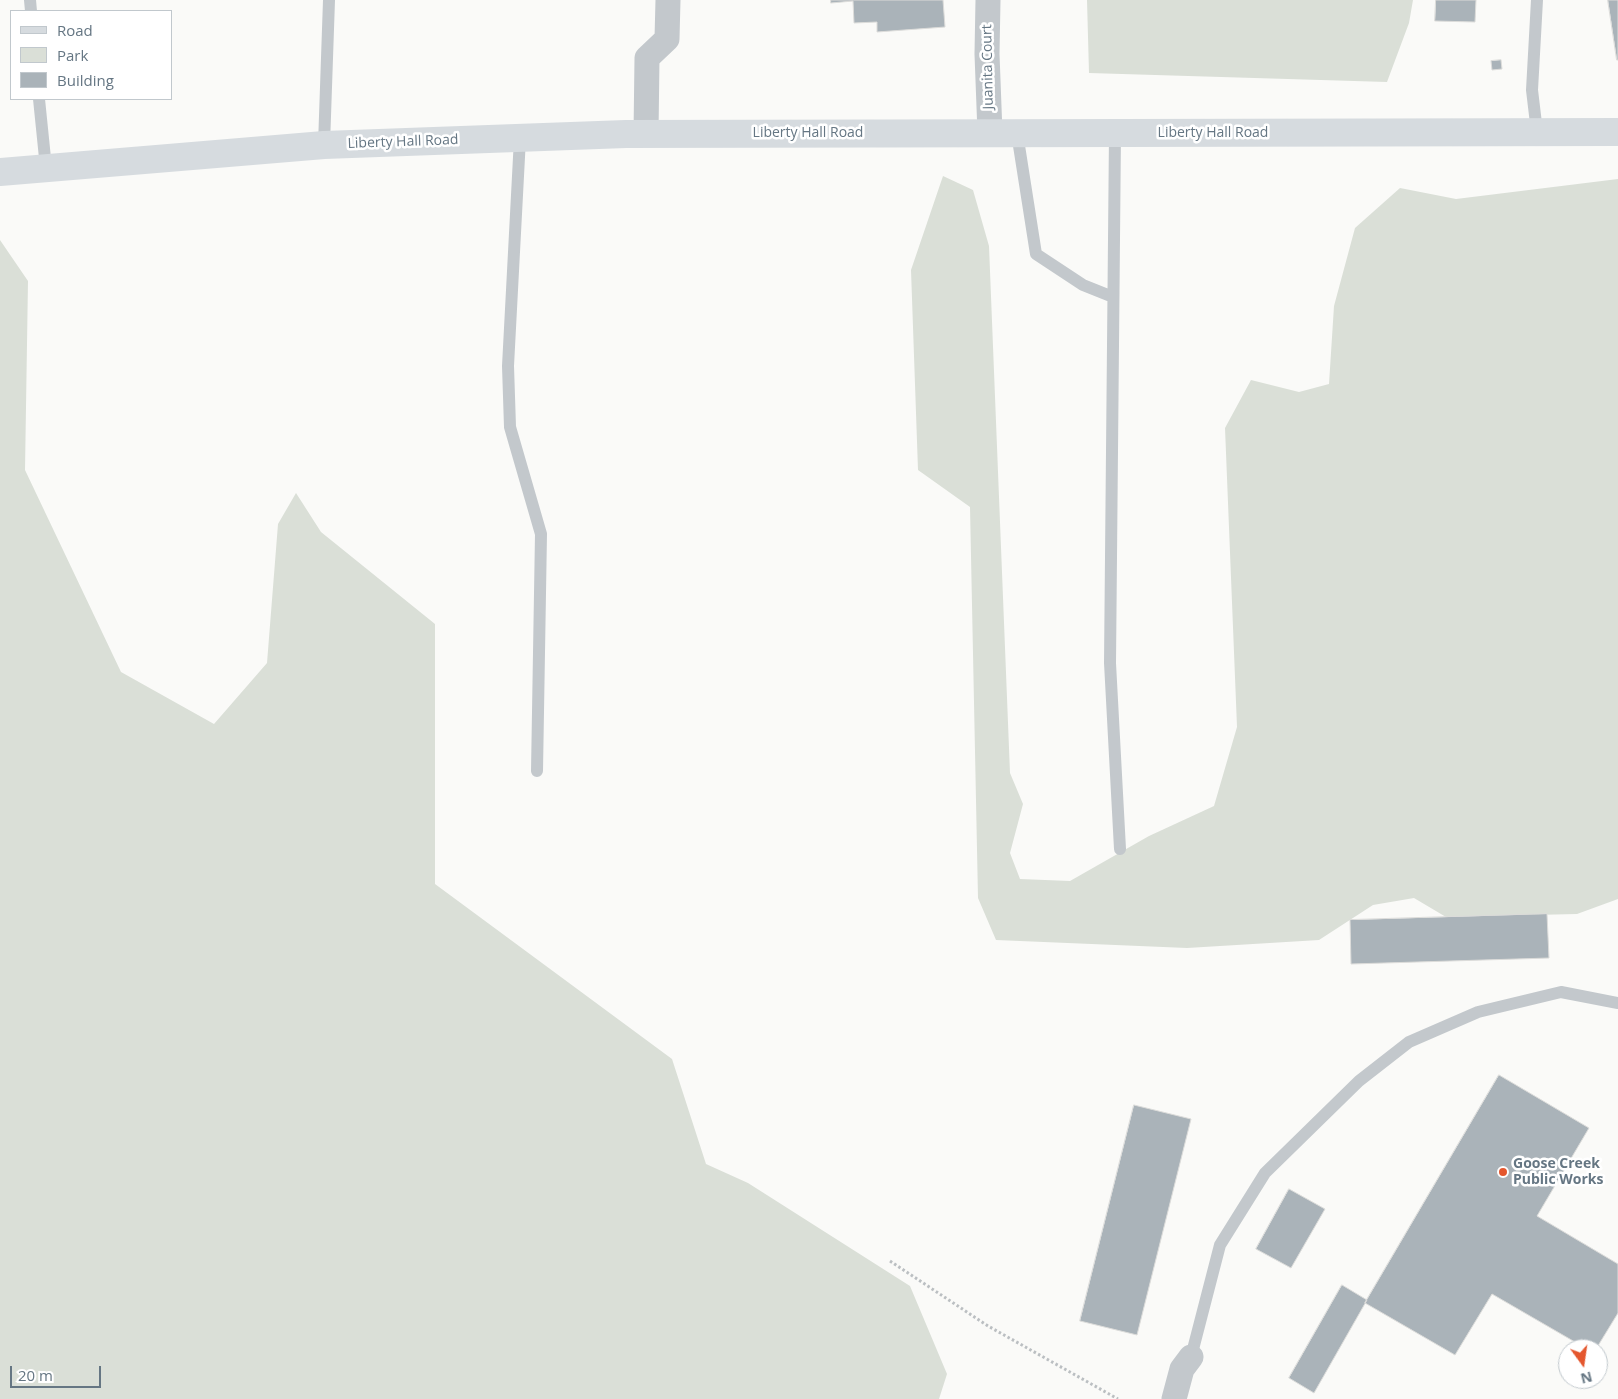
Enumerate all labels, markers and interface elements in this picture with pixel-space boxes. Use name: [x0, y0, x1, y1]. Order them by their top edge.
legend: [10, 10, 172, 100]
text: Road: [57, 20, 93, 40]
street label: Juanita Court: [979, 24, 997, 110]
text: Park: [57, 45, 88, 65]
text: Building: [57, 70, 114, 90]
street label: Liberty Hall Road: [753, 125, 863, 141]
street label: Liberty Hall Road: [1158, 125, 1268, 141]
street label: Liberty Hall Road: [347, 132, 459, 152]
place label: Goose Creek Public Works: [1513, 1156, 1603, 1188]
marker: Goose Creek Public Works: [1497, 1166, 1509, 1178]
north arrow: [1558, 1339, 1608, 1389]
scale bar: [12, 1356, 104, 1388]
text: 20 m: [18, 1365, 53, 1385]
text: N: [1579, 1367, 1594, 1389]

